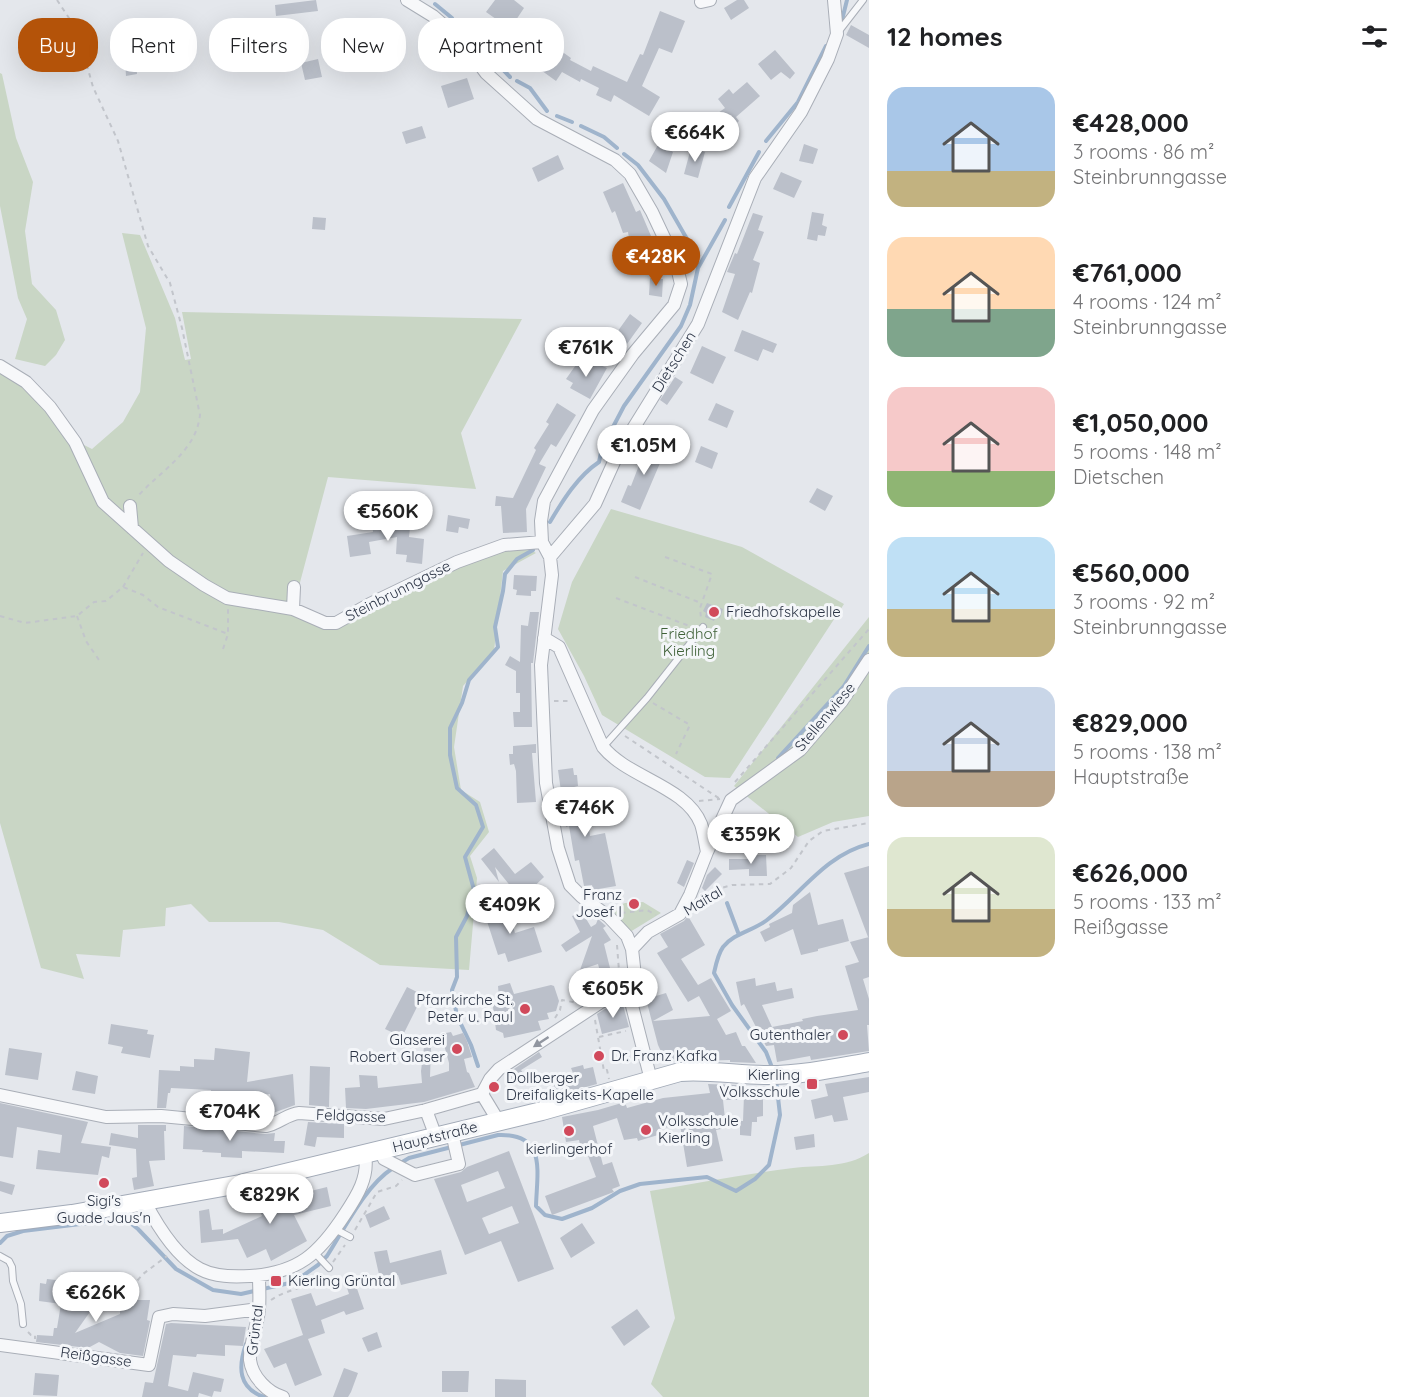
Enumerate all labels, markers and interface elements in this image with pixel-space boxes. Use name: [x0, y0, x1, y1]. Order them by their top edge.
chip: Buy: [18, 18, 98, 72]
chip: Rent: [110, 18, 197, 72]
chip: Filters: [209, 18, 309, 72]
chip: New: [321, 18, 406, 72]
chip: Apartment: [418, 18, 564, 72]
text: 12 homes: [887, 20, 1003, 53]
icon: filters: [1358, 20, 1391, 53]
text: €428,000: [1073, 106, 1189, 139]
icon: home: [935, 111, 1007, 183]
pin: €664K: [653, 112, 737, 163]
text: €664K: [665, 119, 725, 144]
text: 3 rooms · 86 m²: [1073, 139, 1214, 164]
text: Steinbrunngasse: [1073, 164, 1227, 189]
pin: €428K: [614, 236, 698, 287]
text: €428K: [626, 243, 686, 268]
text: €761,000: [1073, 256, 1182, 289]
icon: home: [935, 261, 1007, 333]
text: 4 rooms · 124 m²: [1073, 289, 1222, 314]
text: Steinbrunngasse: [1073, 314, 1227, 339]
pin: €761K: [544, 327, 628, 378]
street label: Dietschen: [647, 328, 700, 396]
text: €761K: [559, 334, 613, 359]
text: €1,050,000: [1073, 406, 1209, 439]
icon: home: [935, 411, 1007, 483]
pin: €1.05M: [595, 425, 693, 476]
text: €1.05M: [611, 432, 677, 457]
text: 5 rooms · 148 m²: [1073, 439, 1222, 464]
text: Dietschen: [1073, 464, 1164, 489]
pin: €560K: [346, 491, 430, 542]
text: €560K: [358, 498, 418, 523]
street label: Steinbrunngasse: [342, 556, 454, 625]
text: €560,000: [1073, 556, 1190, 589]
icon: home: [935, 561, 1007, 633]
text: 3 rooms · 92 m²: [1073, 589, 1215, 614]
place label: Friedhofskapelle: [726, 602, 841, 621]
marker: Friedhofskapelle: [707, 605, 721, 619]
text: Steinbrunngasse: [1073, 614, 1227, 639]
park label: Friedhof Kierling: [660, 624, 719, 660]
street label: Stellenwiese: [790, 678, 859, 755]
text: €829,000: [1073, 706, 1188, 739]
icon: home: [935, 711, 1007, 783]
text: 5 rooms · 138 m²: [1073, 739, 1222, 764]
text: Hauptstraße: [1073, 764, 1189, 789]
pin: €746K: [543, 787, 627, 838]
text: €746K: [556, 794, 614, 819]
pin: €359K: [709, 814, 793, 865]
text: €359K: [721, 821, 781, 846]
text: €626,000: [1073, 856, 1188, 889]
icon: home: [935, 861, 1007, 933]
street label: Maital: [680, 882, 726, 920]
pin: €409K: [468, 884, 552, 935]
place label: Franz Josef I: [576, 885, 622, 921]
text: 5 rooms · 133 m²: [1073, 889, 1222, 914]
text: €409K: [479, 891, 541, 916]
marker: Franz Josef I: [627, 897, 641, 911]
text: Reißgasse: [1073, 914, 1169, 939]
pin: €605K: [571, 968, 655, 1019]
text: €605K: [583, 975, 643, 1000]
place label: Pfarrkirche St. Peter u. Paul: [416, 990, 513, 1026]
marker: Pfarrkirche St. Peter u. Paul: [518, 1002, 532, 1016]
place label: Gutenthaler: [750, 1025, 831, 1044]
marker: Gutenthaler: [836, 1028, 850, 1042]
place label: Glaserei Robert Glaser: [349, 1030, 445, 1066]
one-way arrow: [533, 1036, 549, 1048]
marker: Glaserei Robert Glaser: [450, 1042, 464, 1056]
place label: Dr. Franz Kafka: [611, 1046, 717, 1065]
marker: Dr. Franz Kafka: [592, 1049, 606, 1063]
place label: Kierling Volksschule: [719, 1065, 800, 1101]
place label: Dollberger Dreifaligkeits-Kapelle: [506, 1068, 654, 1104]
marker: Kierling Volksschule: [805, 1077, 819, 1091]
marker: Dollberger Dreifaligkeits-Kapelle: [487, 1080, 501, 1094]
pin: €704K: [188, 1091, 272, 1142]
text: €704K: [200, 1098, 260, 1123]
street label: Feldgasse: [316, 1105, 386, 1126]
place label: Volksschule Kierling: [658, 1111, 739, 1147]
street label: Hauptstraße: [390, 1117, 479, 1156]
marker: Volksschule Kierling: [639, 1123, 653, 1137]
marker: kierlingerhof: [562, 1124, 576, 1138]
place label: kierlingerhof: [525, 1139, 613, 1158]
pin: €829K: [228, 1174, 312, 1225]
marker: Sigi's Guade Jaus'n: [97, 1176, 111, 1190]
text: €829K: [240, 1181, 300, 1206]
place label: Sigi's Guade Jaus'n: [57, 1191, 151, 1227]
place label: Kierling Grüntal: [288, 1271, 395, 1290]
pin: €626K: [54, 1272, 138, 1323]
marker: Kierling Grüntal: [269, 1274, 283, 1288]
text: €626K: [66, 1279, 126, 1304]
street label: Grüntal: [242, 1303, 267, 1356]
street label: Reißgasse: [59, 1342, 133, 1371]

